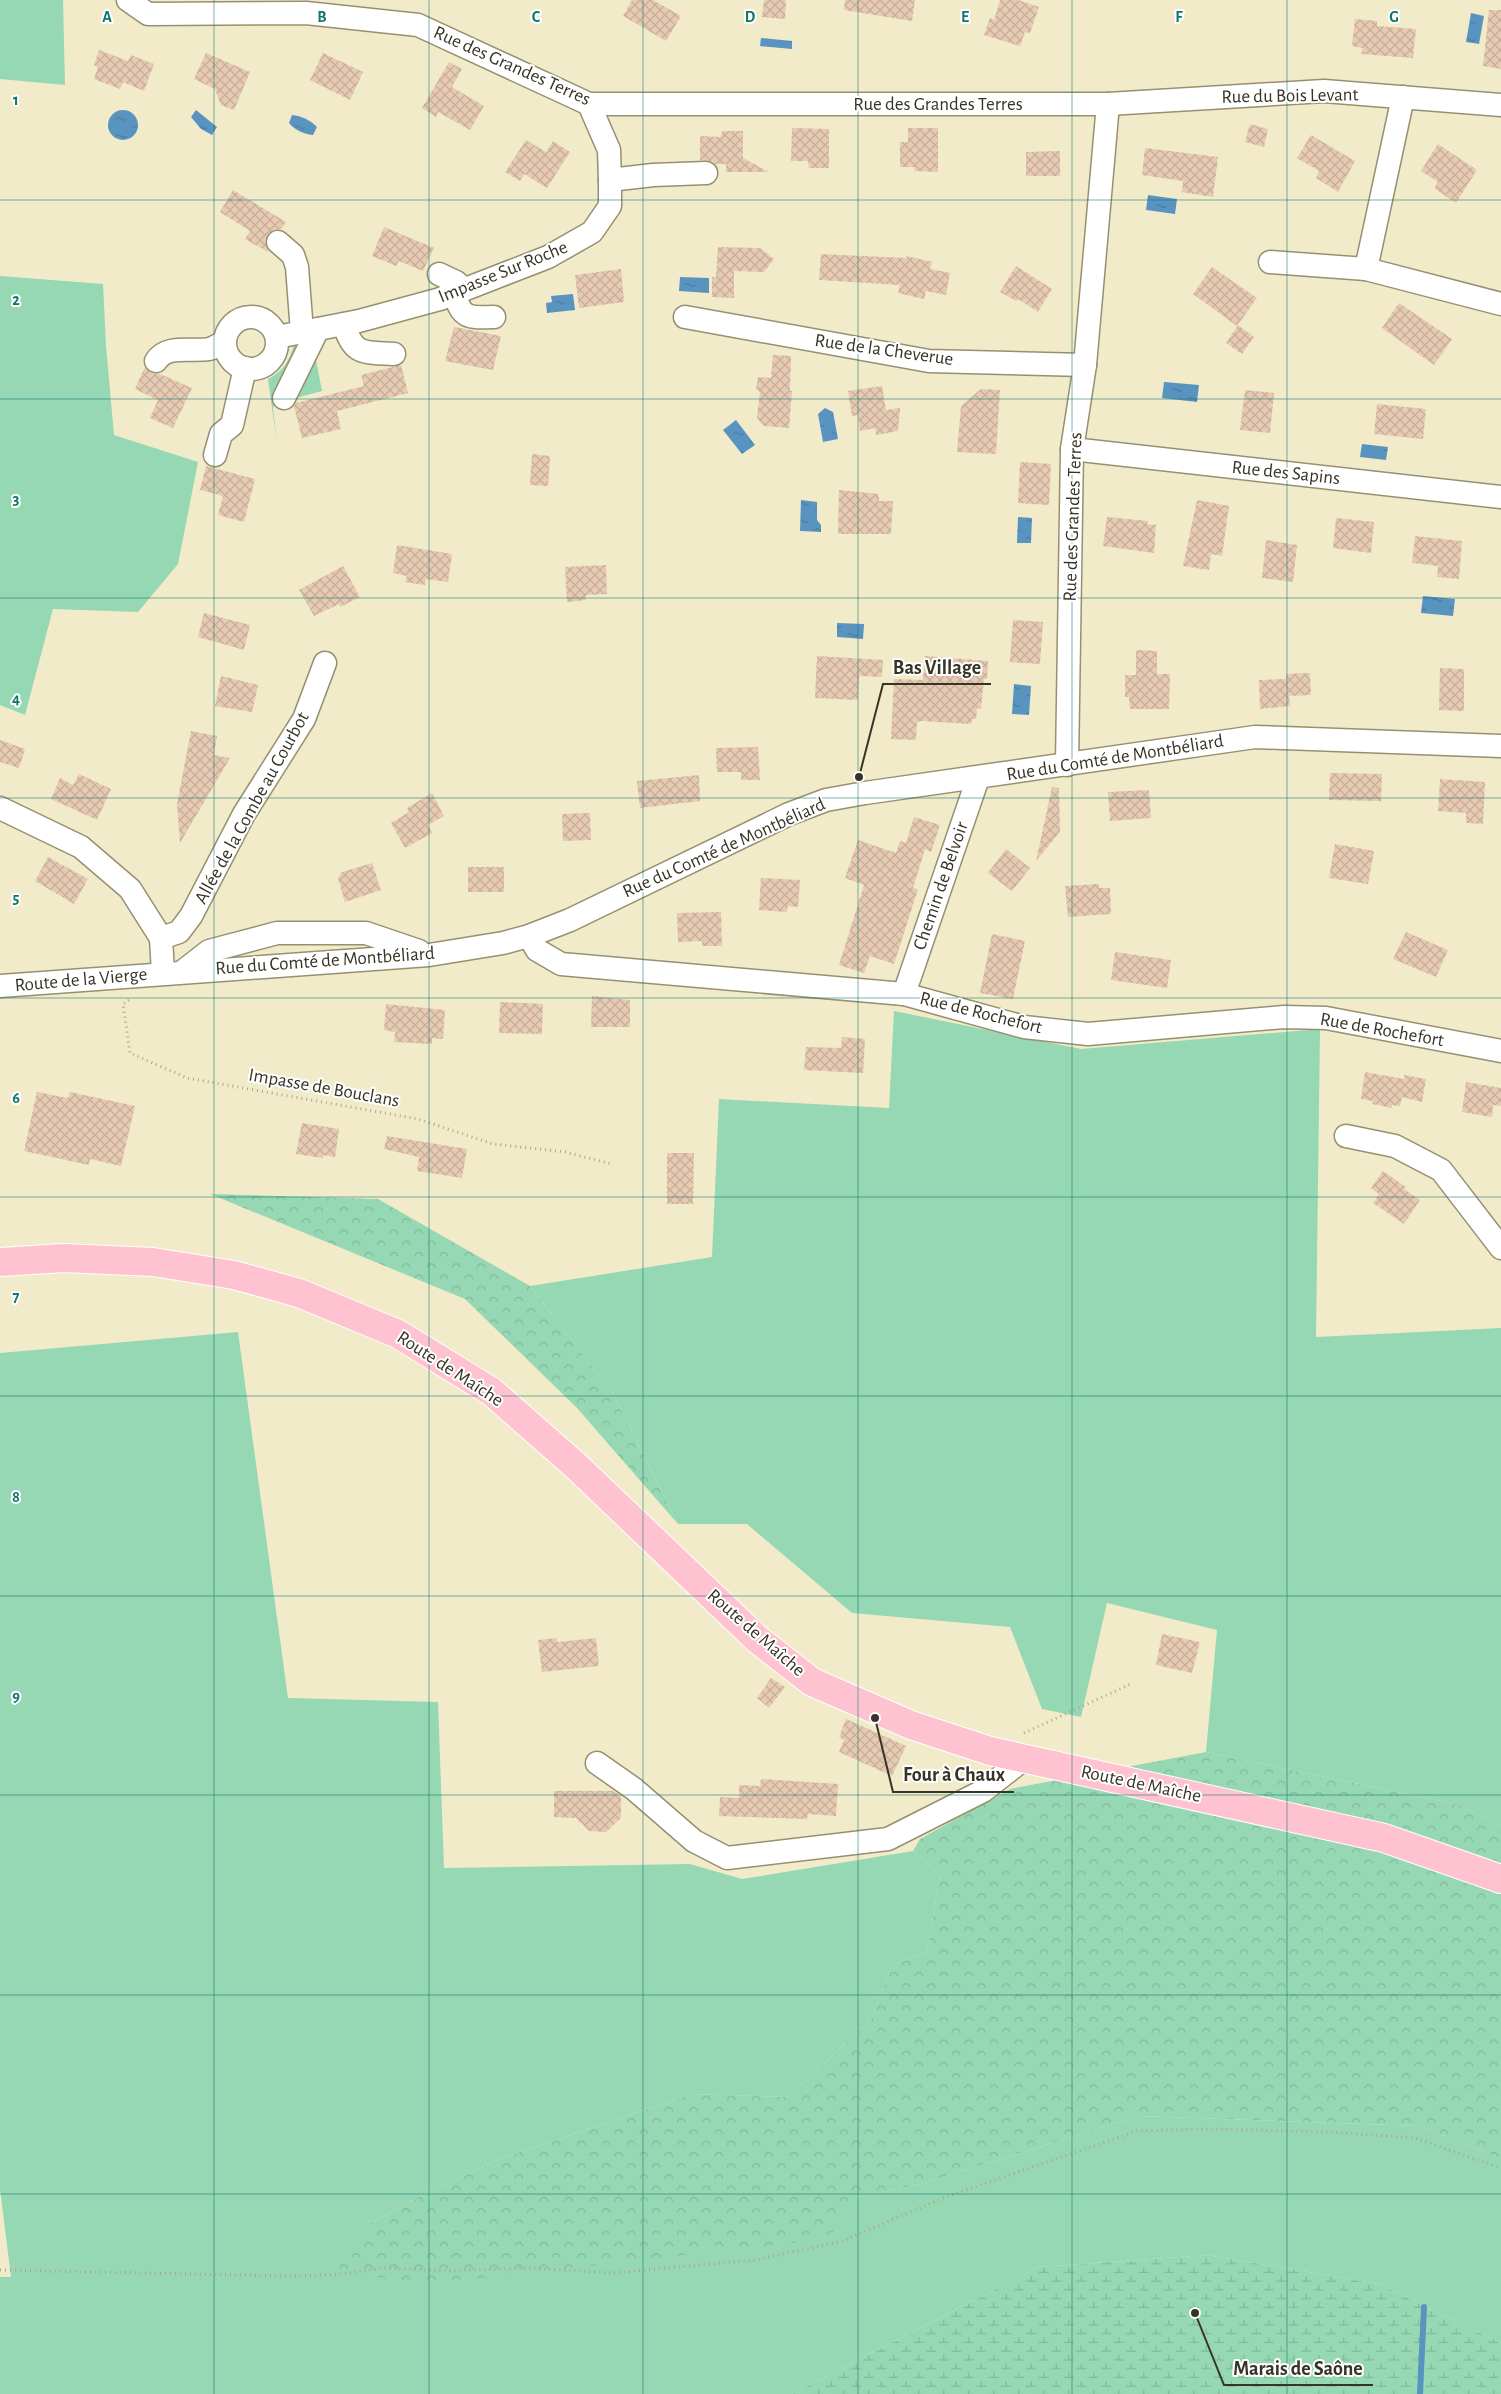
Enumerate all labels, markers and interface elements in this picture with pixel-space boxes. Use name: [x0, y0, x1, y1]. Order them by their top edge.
text: A: [102, 9, 112, 25]
text: B: [317, 9, 327, 25]
text: C: [532, 9, 541, 25]
text: D: [745, 9, 756, 25]
text: E: [961, 9, 969, 25]
text: F: [1175, 9, 1183, 25]
text: G: [1389, 9, 1399, 25]
street label: Rue des Grandes Terres: [431, 23, 593, 109]
street label: Rue du Bois Levant: [1221, 85, 1359, 107]
text: 1: [13, 92, 19, 108]
street label: Rue des Grandes Terres: [853, 95, 1023, 114]
street label: Impasse Sur Roche: [436, 237, 570, 307]
text: 2: [12, 292, 20, 308]
street label: Rue de la Cheverue: [814, 331, 954, 369]
street label: Rue des Grandes Terres: [1061, 432, 1085, 602]
street label: Rue des Sapins: [1231, 458, 1341, 488]
text: 3: [13, 491, 20, 507]
callout: Bas Village: [883, 649, 991, 684]
text: Bas Village: [893, 658, 981, 678]
text: 4: [12, 691, 20, 707]
street label: Allée de la Combe au Courbot: [191, 709, 313, 907]
street label: Rue du Comté de Montbéliard: [1005, 731, 1225, 785]
street label: Rue du Comté de Montbéliard: [620, 795, 828, 901]
street label: Chemin de Belvoir: [910, 819, 972, 953]
text: 5: [13, 890, 20, 906]
street label: Rue du Comté de Montbéliard: [215, 944, 435, 978]
street label: Route de la Vierge: [14, 965, 148, 995]
street label: Rue de Rochefort: [918, 989, 1044, 1037]
street label: Rue de Rochefort: [1319, 1010, 1445, 1050]
street label: Impasse de Bouclans: [247, 1065, 401, 1111]
text: 6: [12, 1090, 20, 1106]
text: 7: [13, 1289, 20, 1305]
street label: Route de Maîche: [393, 1328, 507, 1410]
text: 8: [12, 1489, 20, 1505]
street label: Route de Maîche: [704, 1586, 808, 1680]
text: 9: [12, 1688, 20, 1704]
callout: Four à Chaux: [893, 1757, 1014, 1792]
street label: Route de Maîche: [1079, 1762, 1203, 1806]
text: Four à Chaux: [903, 1765, 1006, 1785]
callout: Marais de Saône: [1224, 2350, 1373, 2385]
text: Marais de Saône: [1233, 2359, 1363, 2379]

